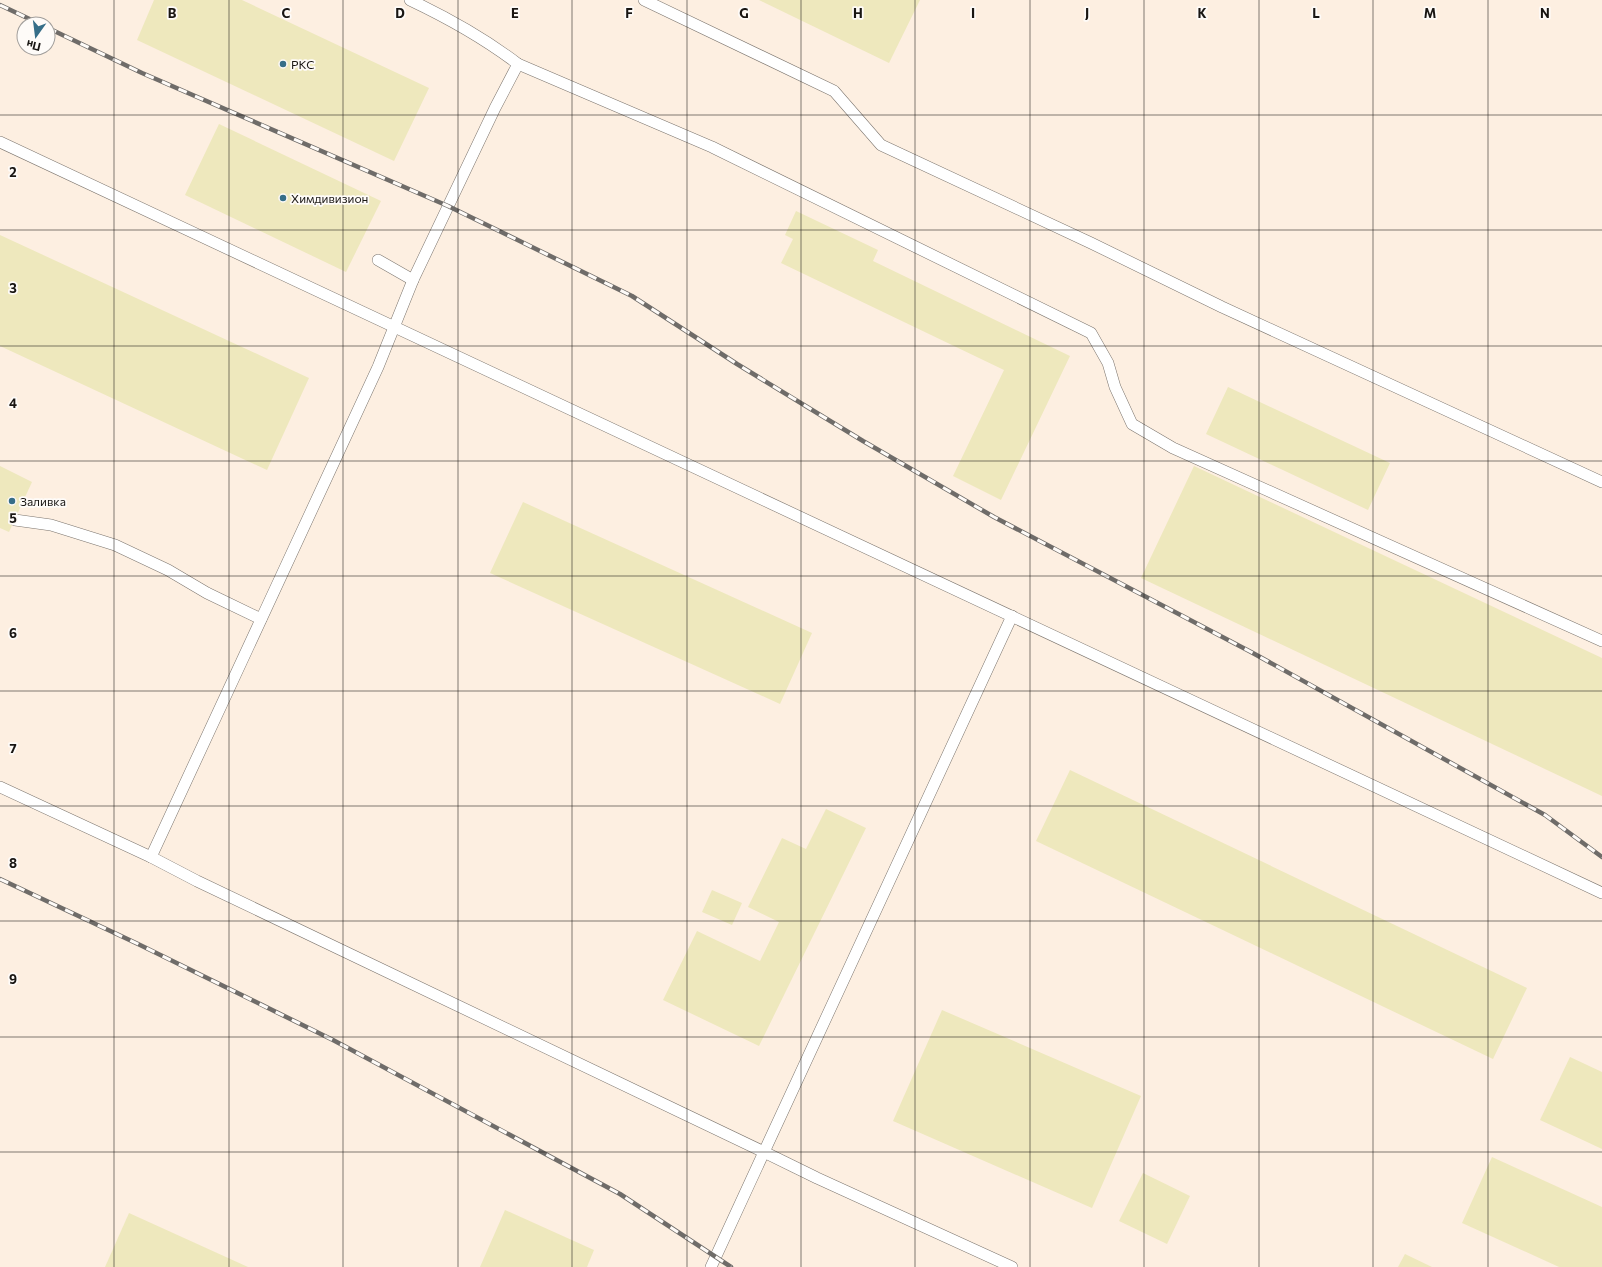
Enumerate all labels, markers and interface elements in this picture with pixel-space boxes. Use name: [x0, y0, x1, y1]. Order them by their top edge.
text: B: [168, 5, 177, 21]
text: C: [282, 5, 291, 21]
text: D: [395, 5, 405, 21]
text: E: [511, 5, 519, 21]
text: F: [625, 5, 633, 21]
text: G: [739, 5, 749, 21]
text: H: [853, 5, 863, 21]
text: I: [971, 5, 975, 21]
text: J: [1085, 5, 1089, 21]
text: K: [1197, 5, 1207, 21]
text: L: [1312, 5, 1320, 21]
text: M: [1424, 5, 1436, 21]
text: N: [1540, 5, 1550, 21]
north arrow: [16, 16, 56, 56]
text: Пн: [25, 38, 42, 54]
place label: РКС: [291, 57, 314, 71]
marker: РКС: [278, 59, 288, 69]
text: 2: [9, 164, 17, 180]
place label: Химдивизион: [291, 191, 368, 205]
marker: Химдивизион: [278, 193, 288, 203]
text: 3: [9, 280, 17, 296]
text: 4: [9, 395, 17, 411]
place label: Заливка: [20, 494, 66, 508]
marker: Заливка: [7, 496, 17, 506]
text: 5: [9, 510, 17, 526]
text: 6: [9, 625, 17, 641]
text: 7: [9, 740, 17, 756]
text: 8: [9, 855, 17, 871]
text: 9: [9, 971, 17, 987]

